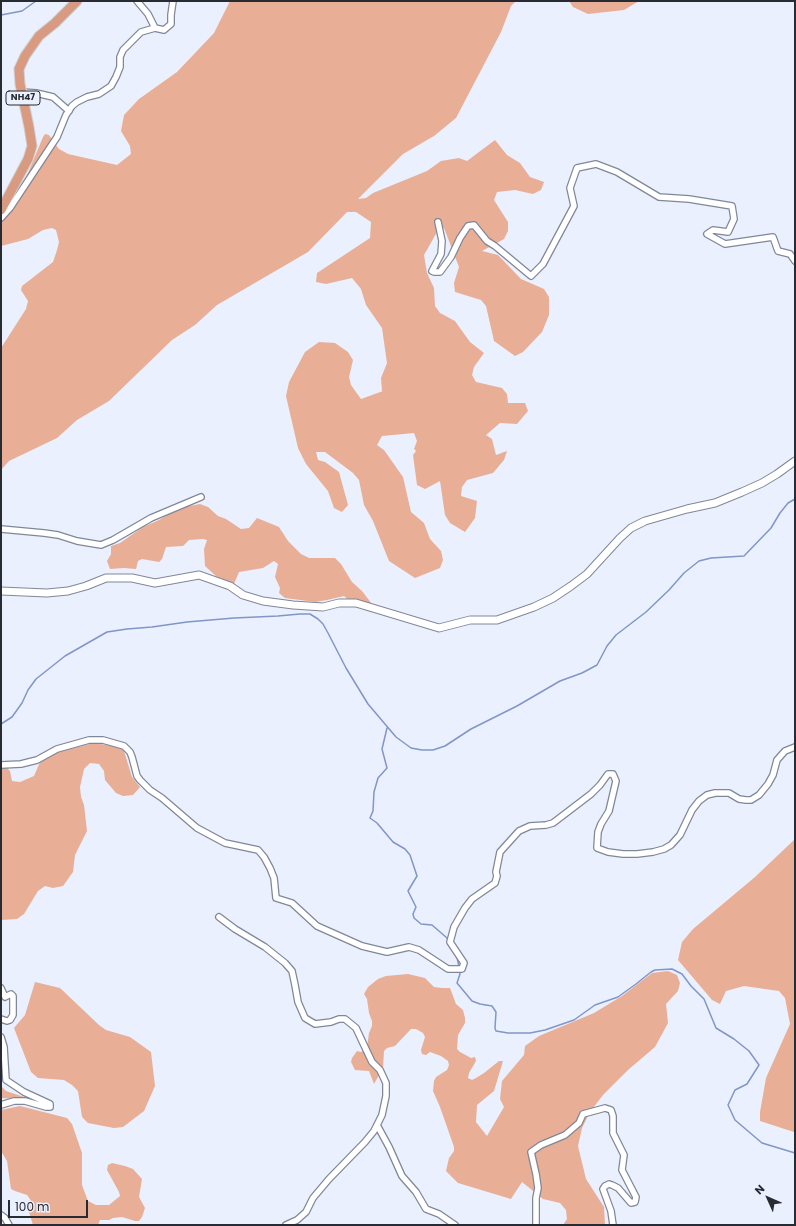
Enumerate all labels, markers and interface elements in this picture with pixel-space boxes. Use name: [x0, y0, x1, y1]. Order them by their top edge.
road number: NH47: [6, 91, 40, 105]
north arrow: [748, 1178, 788, 1218]
text: N: [751, 1181, 768, 1198]
scale bar: [10, 1192, 90, 1218]
text: 100 m: [15, 1198, 49, 1215]

